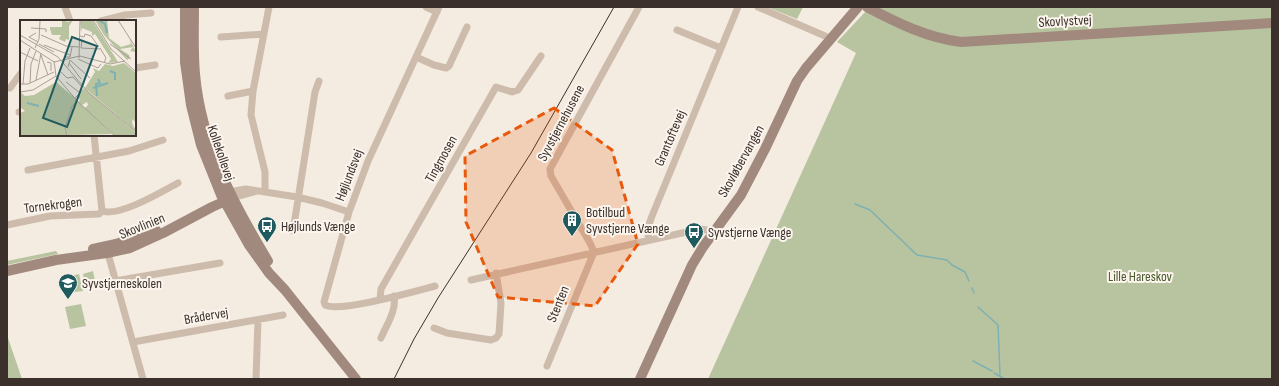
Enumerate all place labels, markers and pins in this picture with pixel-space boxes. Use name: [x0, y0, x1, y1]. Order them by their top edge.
place label: Botilbud Syvstjerne Vænge: [586, 204, 669, 237]
building icon: Botilbud Syvstjerne Vænge: [561, 209, 583, 237]
bus stop icon: Højlunds Vænge: [256, 215, 278, 243]
place label: Højlunds Vænge: [281, 218, 355, 235]
bus stop icon: Syvstjerne Vænge: [683, 221, 705, 249]
place label: Syvstjerne Vænge: [708, 224, 791, 241]
school or university icon: Syvstjerneskolen: [57, 272, 79, 300]
place label: Syvstjerneskolen: [82, 275, 162, 292]

